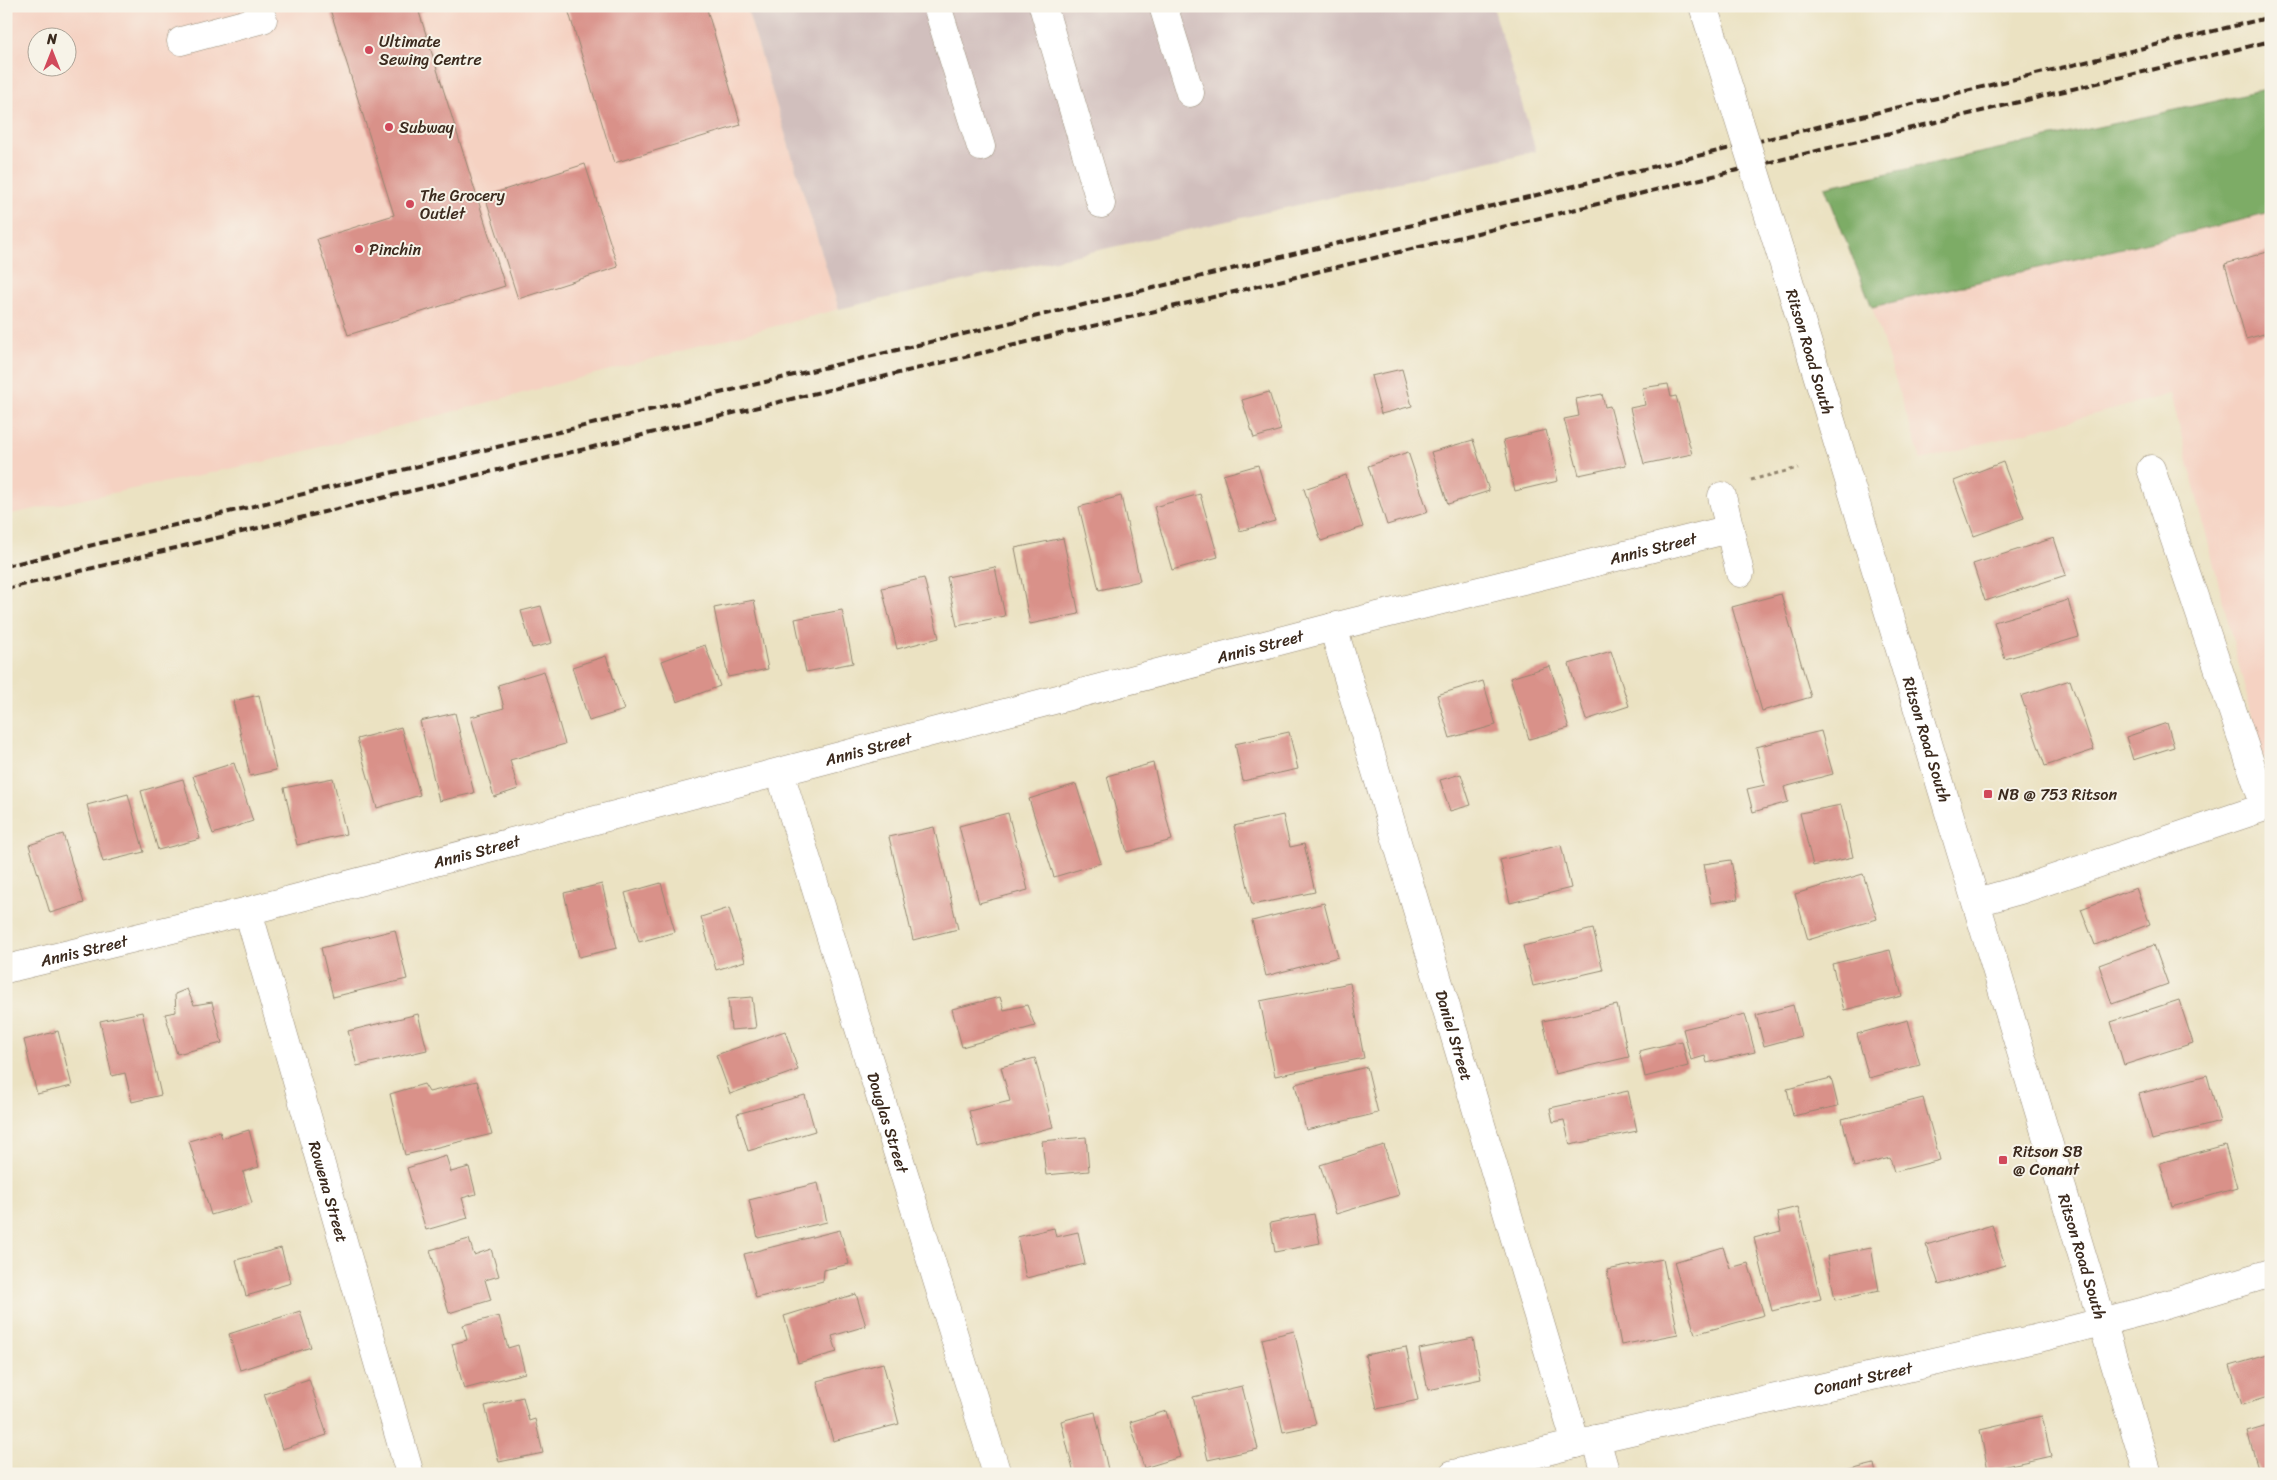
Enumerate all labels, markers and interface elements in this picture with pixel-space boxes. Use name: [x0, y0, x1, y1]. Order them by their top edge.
text: N: [46, 27, 57, 52]
place label: Ultimate Sewing Centre: [379, 27, 482, 74]
north arrow: [28, 28, 78, 78]
marker: Ultimate Sewing Centre: [363, 44, 375, 56]
place label: Subway: [399, 113, 454, 142]
marker: Subway: [383, 121, 395, 133]
place label: The Grocery Outlet: [420, 181, 506, 228]
marker: The Grocery Outlet: [404, 198, 416, 210]
place label: Pinchin: [369, 235, 422, 264]
marker: Pinchin: [353, 243, 365, 255]
street label: Ritson Road South: [1777, 285, 1842, 418]
street label: Annis Street: [1605, 524, 1700, 573]
street label: Annis Street: [1213, 621, 1307, 672]
street label: Ritson Road South: [1894, 673, 1959, 806]
street label: Annis Street: [821, 724, 916, 775]
place label: NB @ 753 Ritson: [1998, 780, 2117, 809]
marker: NB @ 753 Ritson: [1982, 788, 1994, 800]
street label: Annis Street: [429, 826, 524, 877]
street label: Annis Street: [36, 926, 131, 976]
street label: Daniel Street: [1427, 986, 1481, 1084]
street label: Douglas Street: [858, 1069, 917, 1177]
place label: Ritson SB @ Conant: [2013, 1137, 2083, 1184]
street label: Rowena Street: [300, 1138, 357, 1246]
marker: Ritson SB @ Conant: [1997, 1154, 2009, 1166]
street label: Ritson Road South: [2049, 1190, 2115, 1323]
street label: Conant Street: [1811, 1353, 1916, 1404]

